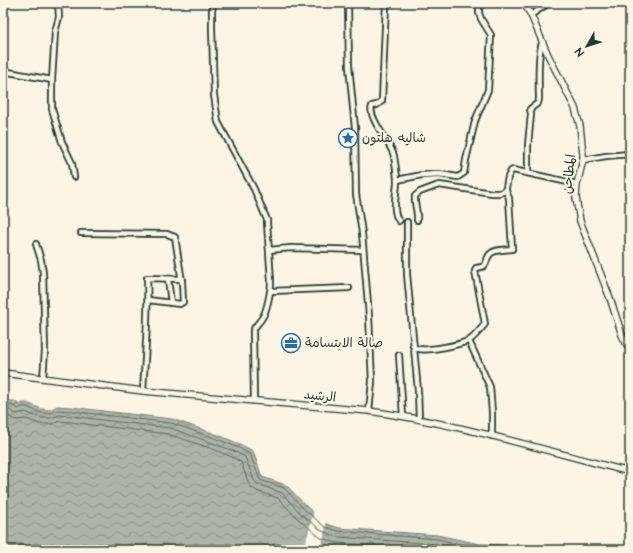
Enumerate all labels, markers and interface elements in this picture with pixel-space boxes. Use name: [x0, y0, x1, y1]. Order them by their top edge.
north arrow: [567, 26, 607, 66]
text: N: [572, 45, 588, 59]
place icon: شاليه هلتون: [337, 127, 359, 149]
place label: شاليه هلتون: [362, 129, 426, 147]
street label: المطاحن: [558, 153, 580, 195]
office icon: صالة الابتسامة: [280, 332, 302, 354]
place label: صالة الابتسامة: [305, 334, 383, 352]
street label: الرشيد: [303, 385, 337, 407]

